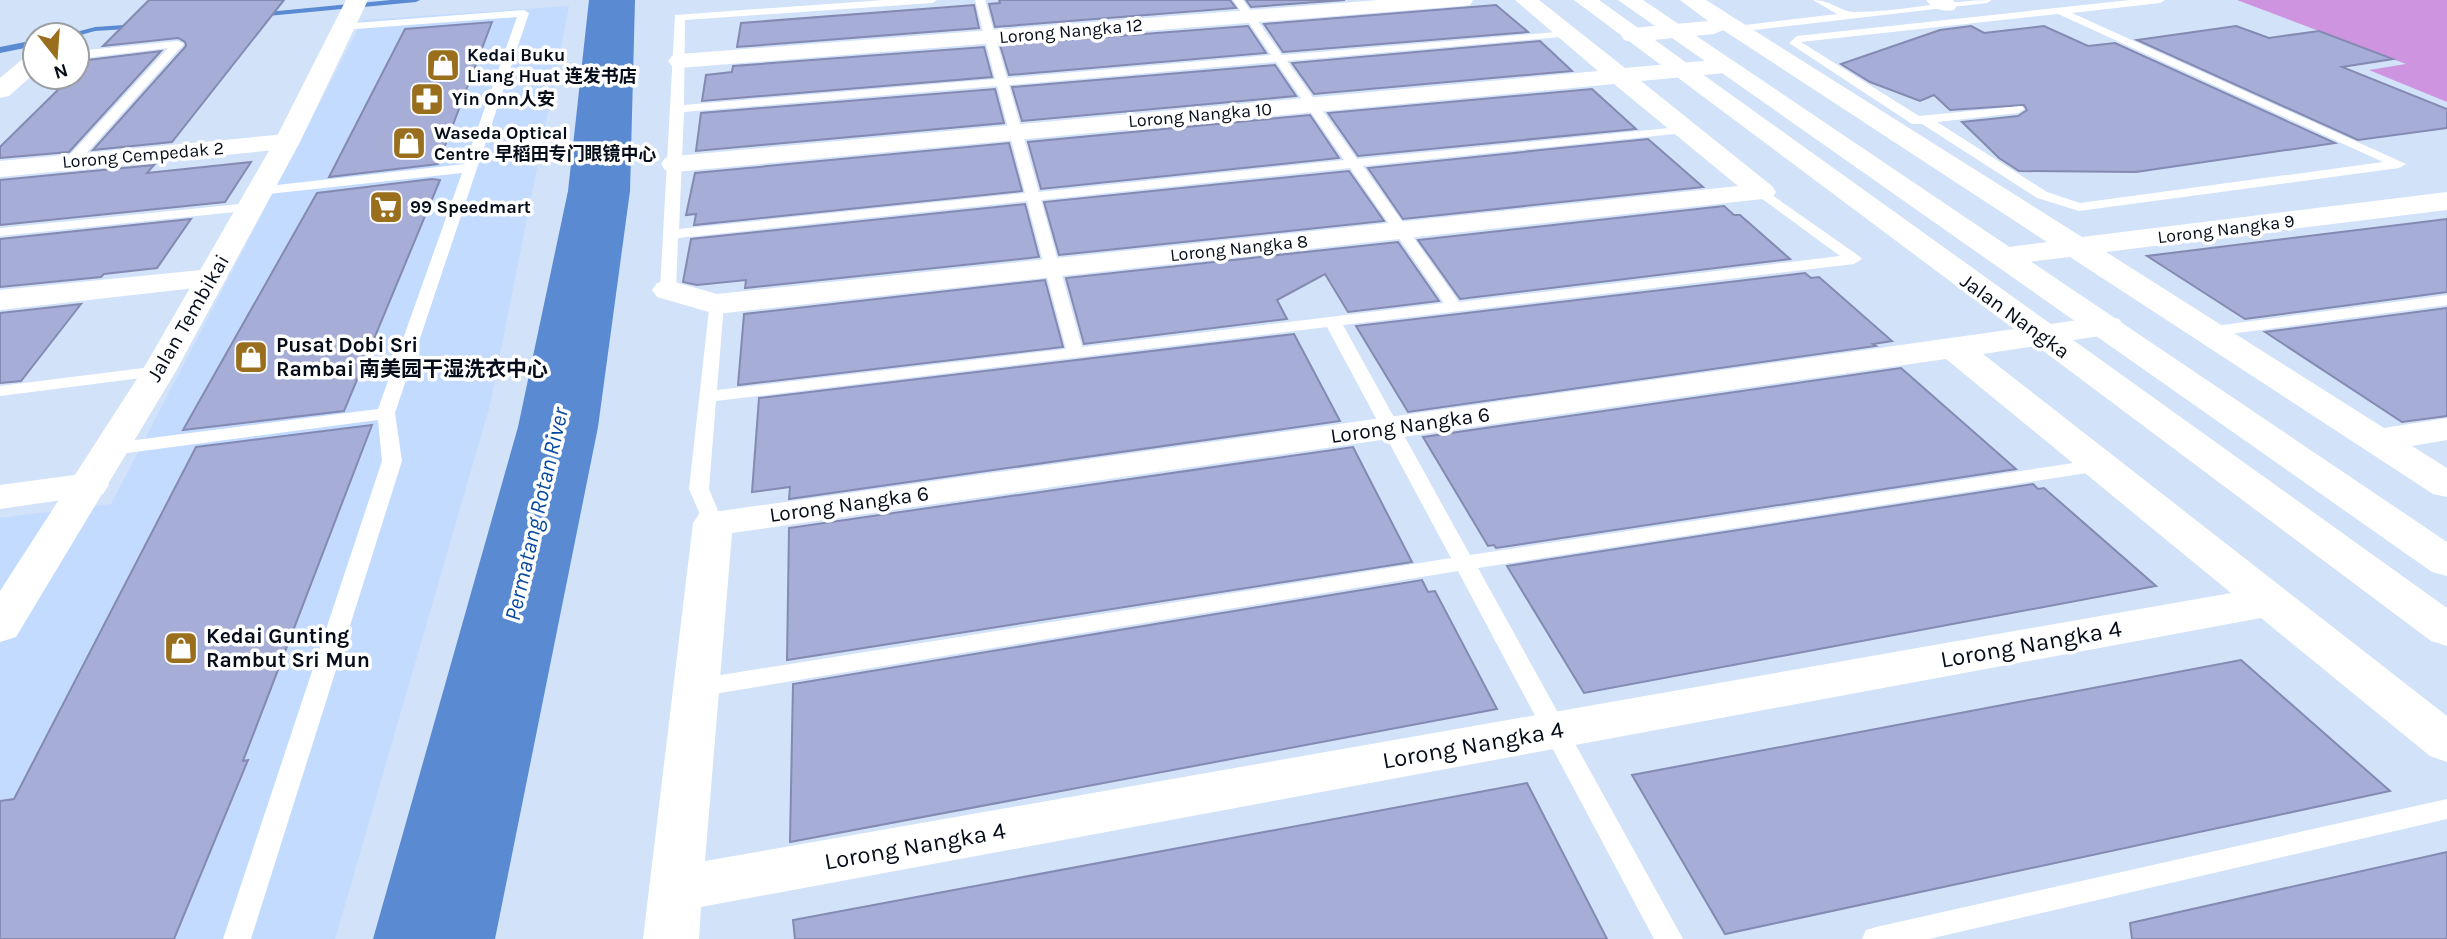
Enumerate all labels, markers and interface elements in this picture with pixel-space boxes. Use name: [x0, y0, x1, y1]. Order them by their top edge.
street label: Lorong Nangka 12: [998, 14, 1144, 48]
north arrow: [21, 21, 91, 91]
place label: Kedai Buku Liang Huat 连发书店: [467, 44, 637, 87]
shop icon: Kedai Buku Liang Huat 连发书店: [424, 46, 462, 84]
text: N: [51, 59, 70, 84]
pharmacy icon: Yin Onn人安: [408, 80, 446, 118]
place label: Yin Onn人安: [452, 88, 555, 110]
street label: Lorong Nangka 10: [1127, 98, 1273, 132]
place label: Waseda Optical Centre 早稻田专门眼镜中心: [434, 122, 656, 165]
shop icon: Waseda Optical Centre 早稻田专门眼镜中心: [390, 124, 428, 162]
street label: Lorong Cempedak 2: [61, 137, 225, 173]
supermarket icon: 99 Speedmart: [367, 188, 405, 226]
place label: 99 Speedmart: [410, 196, 531, 218]
street label: Lorong Nangka 9: [2156, 210, 2296, 248]
street label: Lorong Nangka 8: [1169, 230, 1309, 266]
street label: Jalan Tembikai: [142, 250, 234, 386]
street label: Jalan Nangka: [1956, 268, 2074, 364]
place label: Pusat Dobi Sri Rambai 南美园干湿洗衣中心: [276, 333, 548, 381]
shop icon: Pusat Dobi Sri Rambai 南美园干湿洗衣中心: [232, 338, 270, 376]
street label: Lorong Nangka 6: [1329, 402, 1491, 448]
water label: Permatang Rotan River: [499, 404, 574, 623]
street label: Lorong Nangka 6: [768, 481, 930, 527]
street label: Lorong Nangka 4: [1938, 614, 2124, 674]
place label: Kedai Gunting Rambut Sri Mun: [206, 624, 370, 672]
shop icon: Kedai Gunting Rambut Sri Mun: [162, 629, 200, 667]
street label: Lorong Nangka 4: [1380, 715, 1566, 775]
street label: Lorong Nangka 4: [822, 816, 1008, 876]

